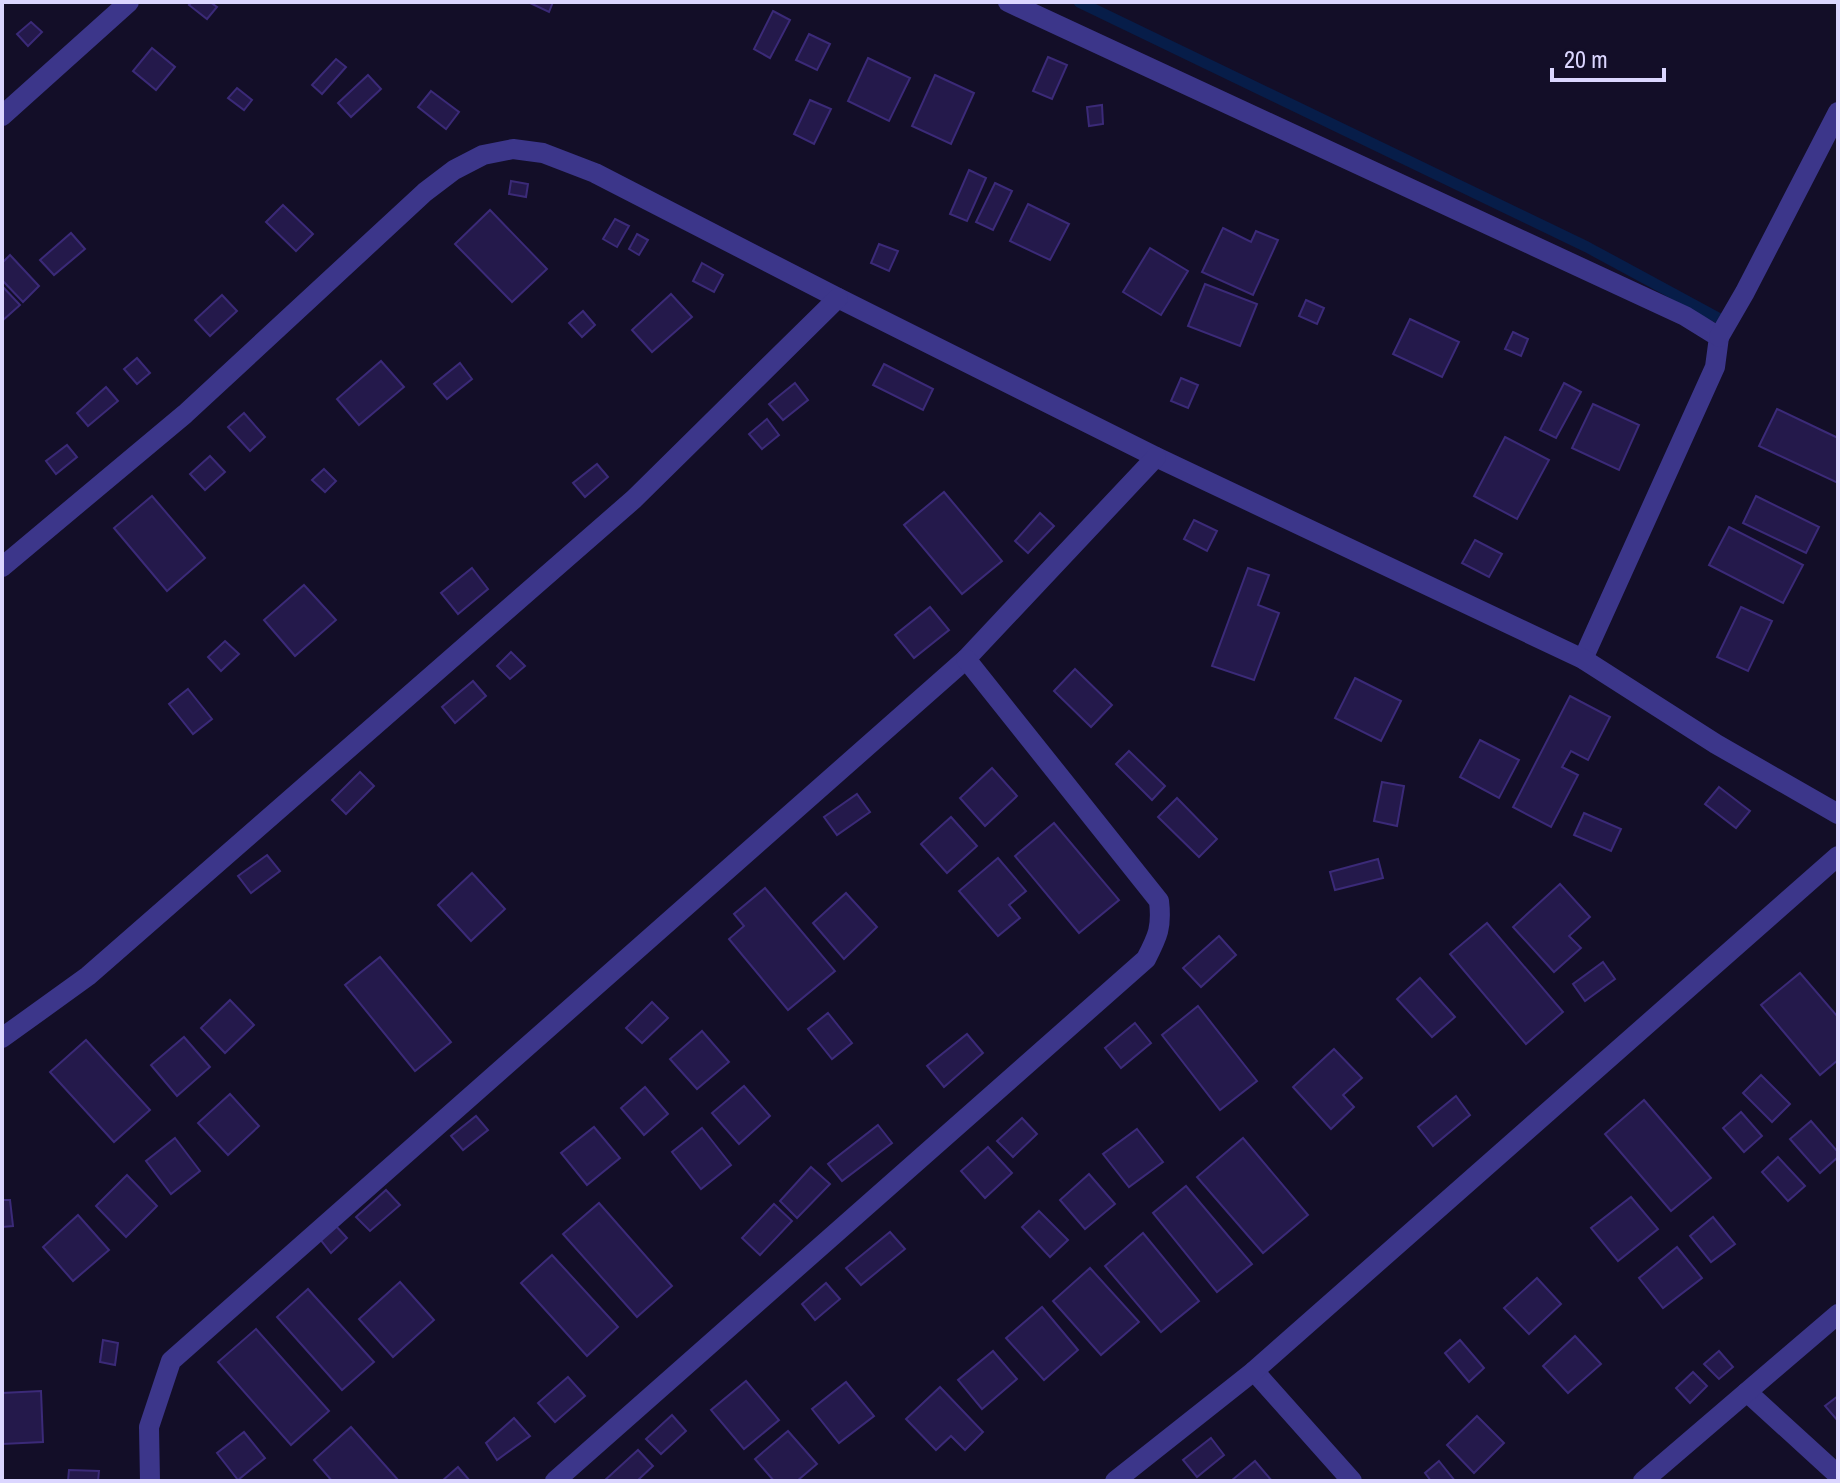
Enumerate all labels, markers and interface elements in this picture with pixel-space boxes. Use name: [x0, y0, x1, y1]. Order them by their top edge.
scale bar: [1552, 32, 1664, 82]
text: 20 m: [1564, 43, 1608, 75]

